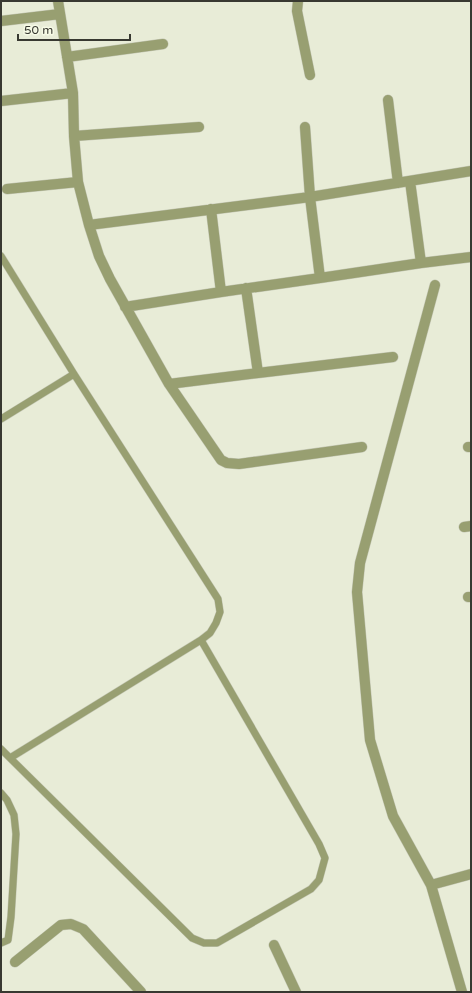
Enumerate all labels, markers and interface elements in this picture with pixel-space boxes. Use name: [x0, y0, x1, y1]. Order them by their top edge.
scale bar: [18, 16, 130, 42]
text: 50 m: [24, 23, 53, 37]

